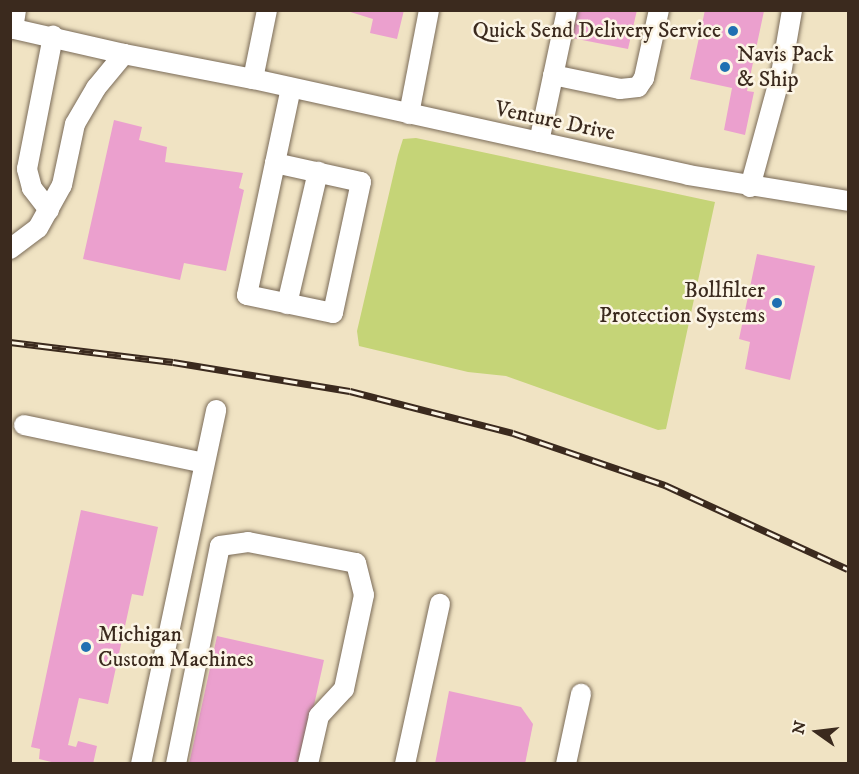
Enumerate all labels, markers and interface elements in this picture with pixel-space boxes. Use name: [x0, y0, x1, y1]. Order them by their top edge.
place label: Quick Send Delivery Service: [473, 18, 721, 44]
marker: Quick Send Delivery Service: [726, 24, 740, 38]
place label: Navis Pack & Ship: [737, 41, 834, 92]
marker: Navis Pack & Ship: [718, 60, 732, 74]
street label: Venture Drive: [493, 95, 617, 147]
place label: Bollfilter Protection Systems: [599, 277, 765, 328]
marker: Bollfilter Protection Systems: [770, 296, 784, 310]
place label: Michigan Custom Machines: [98, 621, 254, 672]
marker: Michigan Custom Machines: [79, 640, 93, 654]
north arrow: [787, 702, 847, 762]
text: N: [788, 719, 811, 736]

